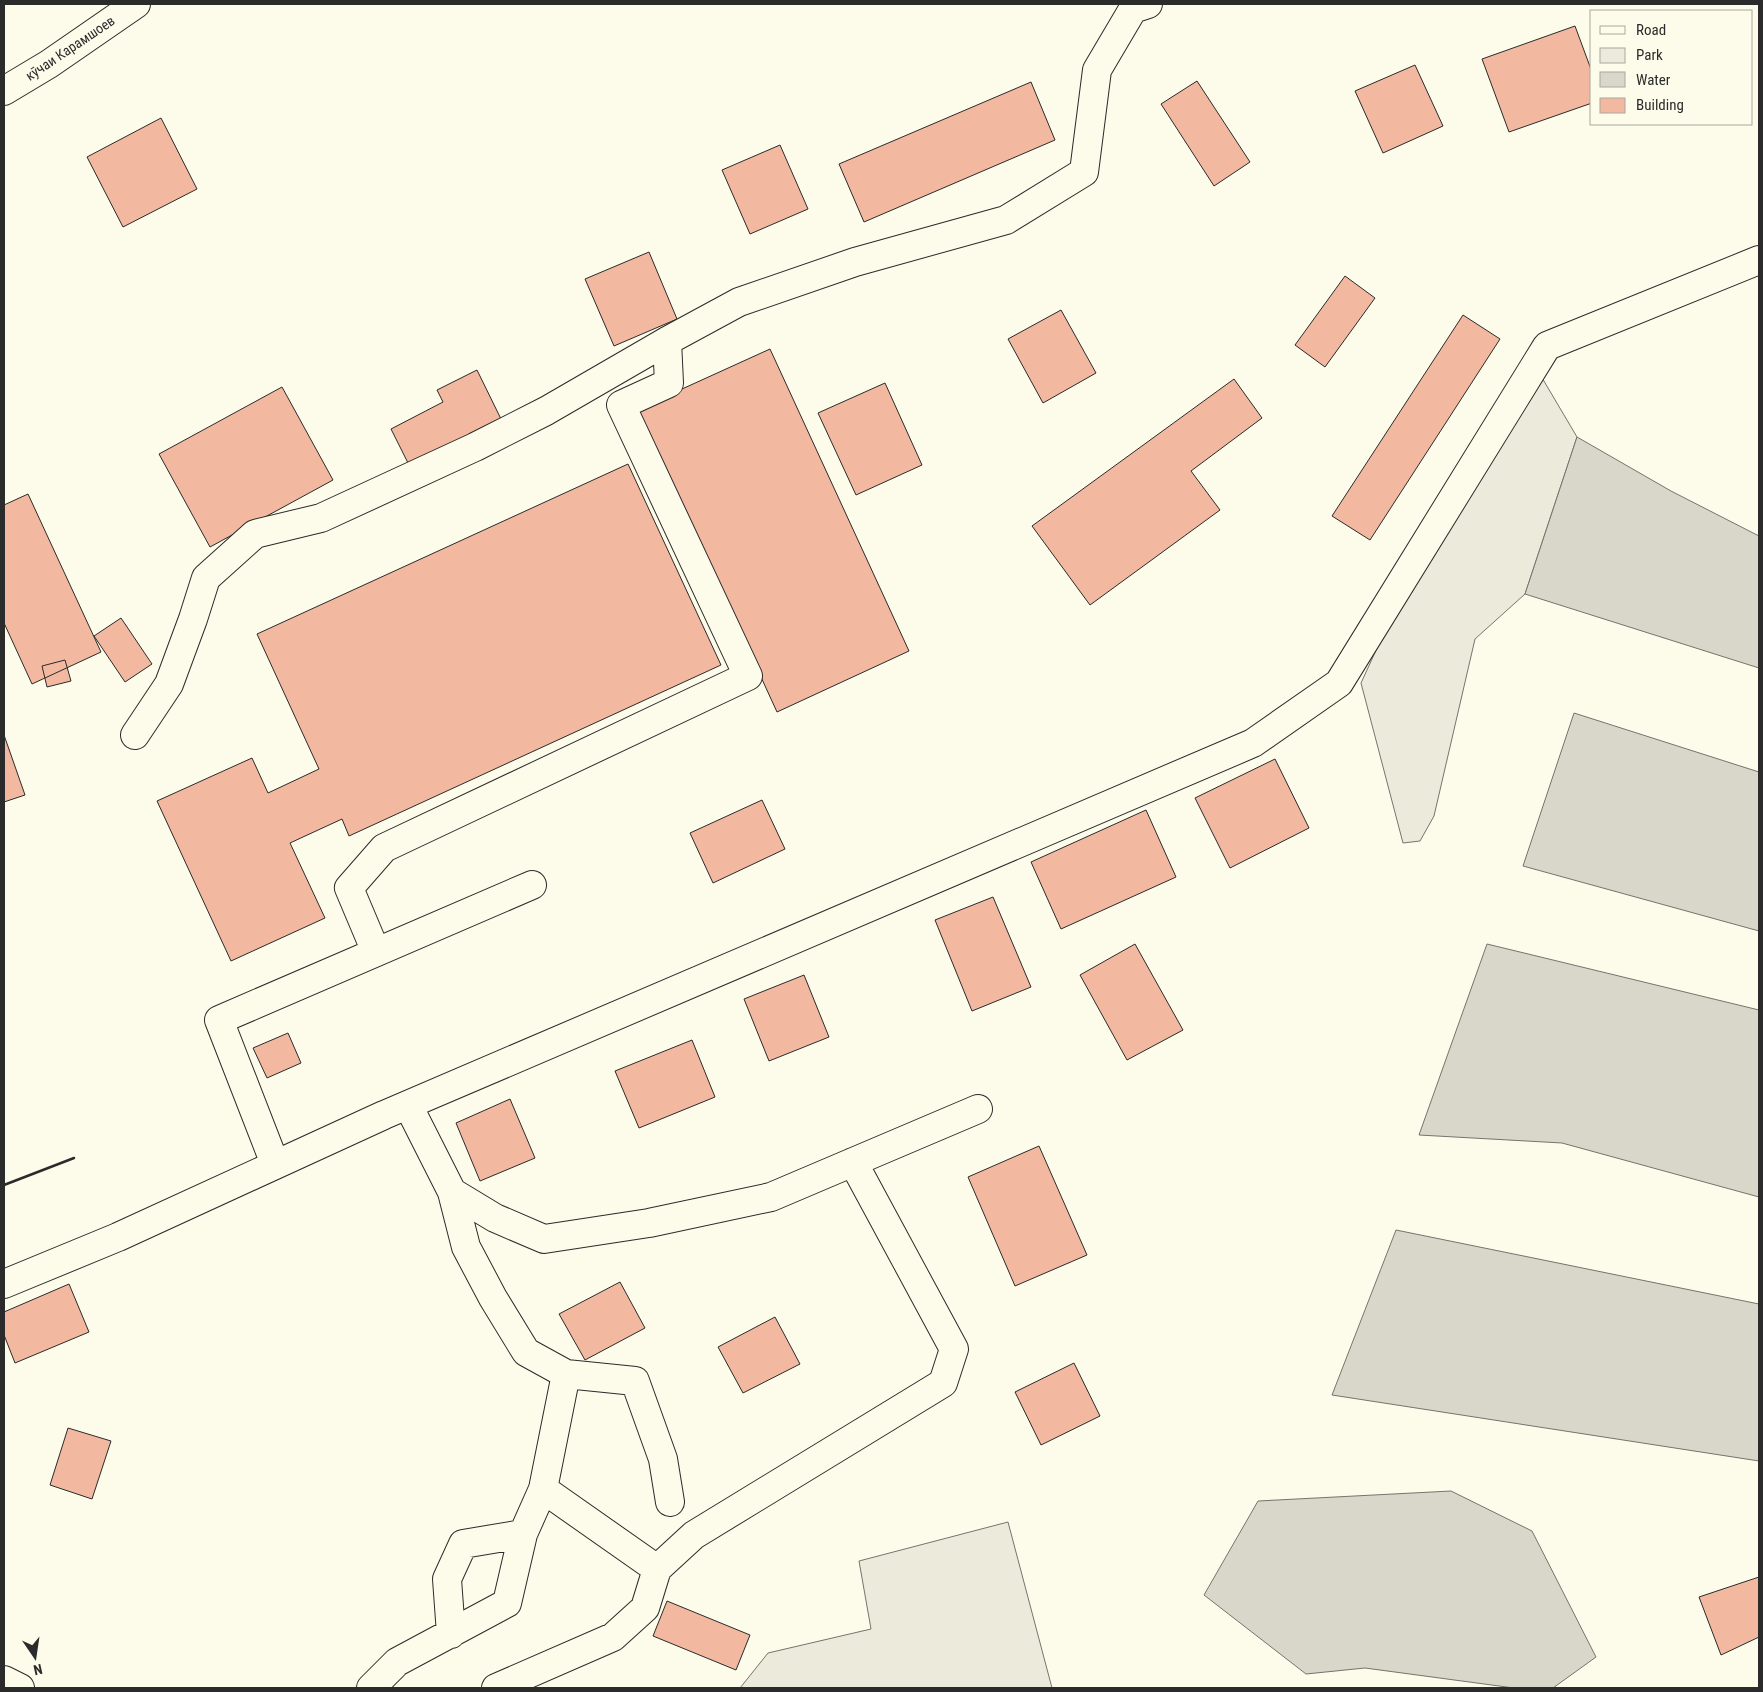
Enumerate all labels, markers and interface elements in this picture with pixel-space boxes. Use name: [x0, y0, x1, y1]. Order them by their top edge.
legend: [1590, 10, 1753, 125]
street label: кӯчаи Карамшоев: [22, 12, 118, 84]
text: Road: [1636, 21, 1666, 39]
text: Park: [1636, 46, 1663, 64]
text: Water: [1636, 71, 1671, 89]
text: Building: [1636, 96, 1684, 114]
north arrow: [10, 1632, 60, 1682]
text: N: [32, 1661, 44, 1678]

